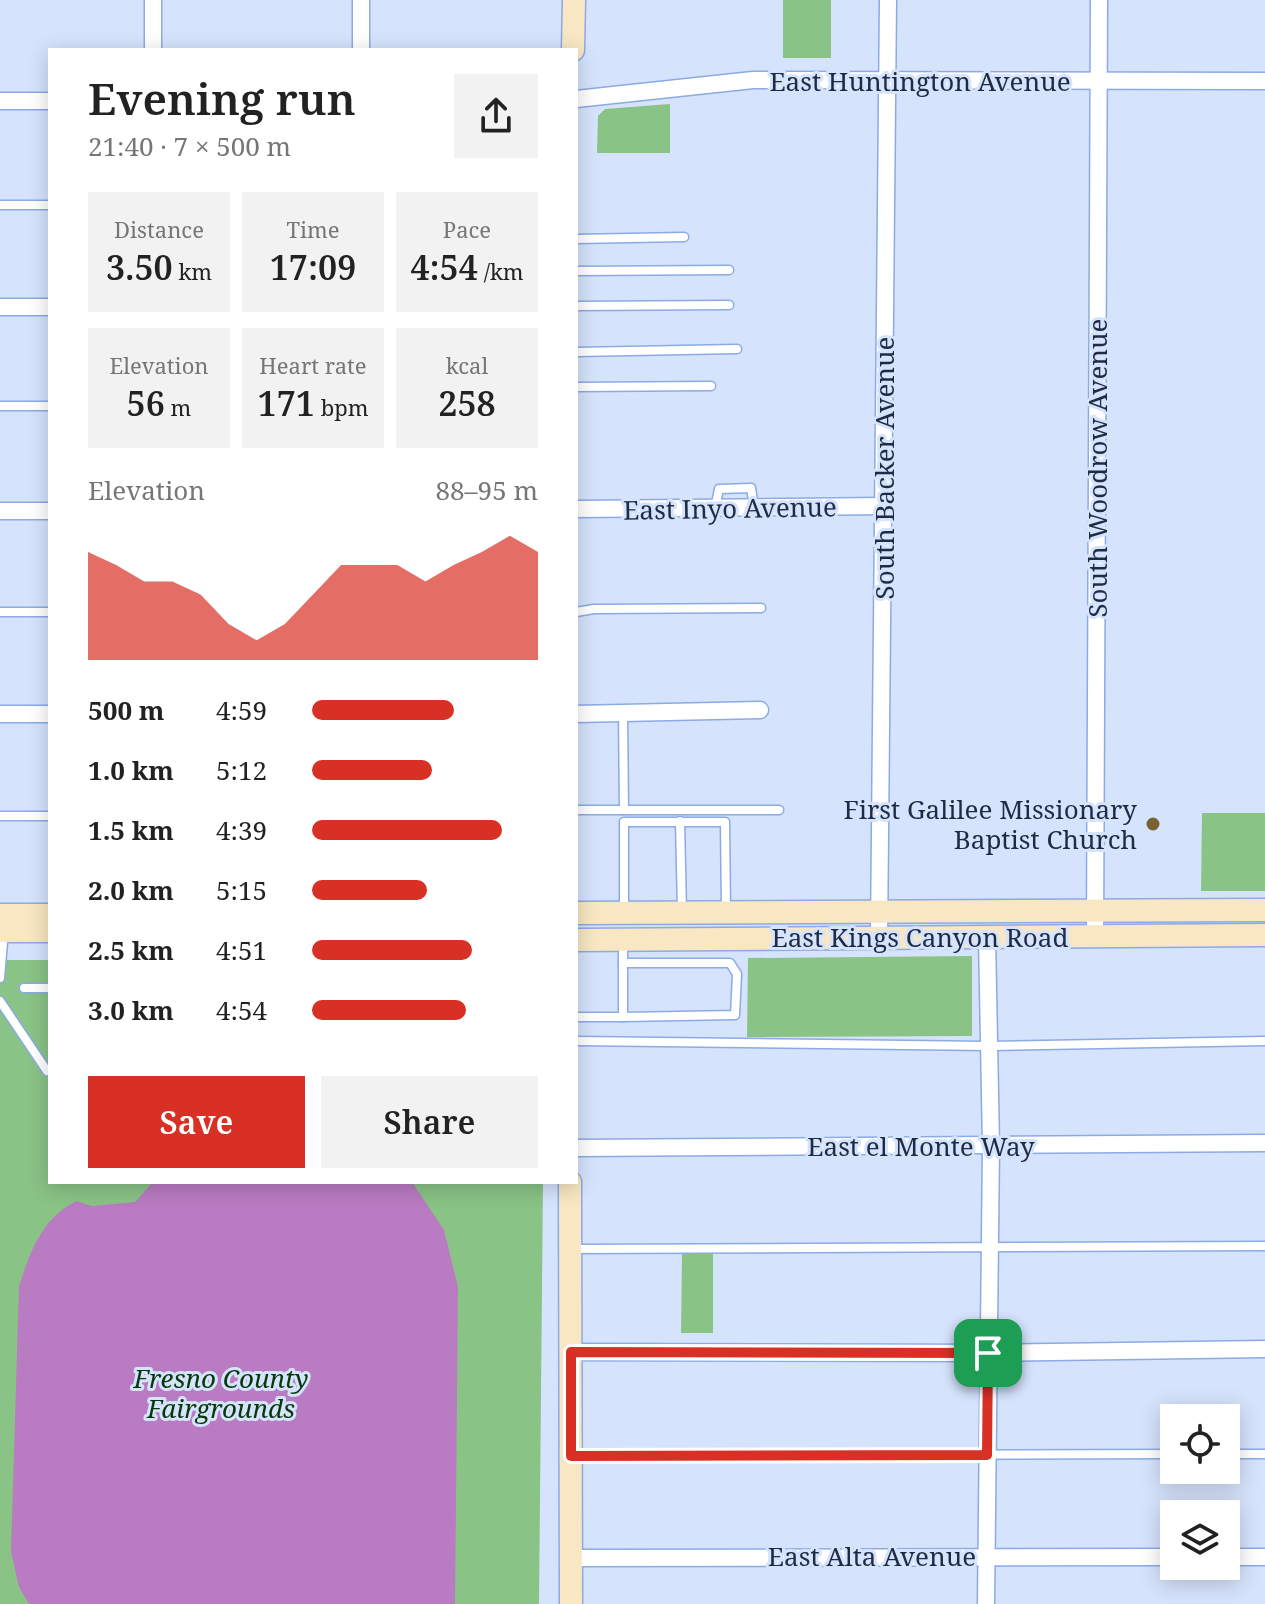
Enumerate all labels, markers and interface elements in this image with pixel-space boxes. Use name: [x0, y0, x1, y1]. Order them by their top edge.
street label: East Huntington Avenue: [769, 63, 1071, 99]
text: Evening run: [88, 68, 356, 128]
button: share: [454, 74, 538, 158]
text: 21:40 · 7 × 500 m: [88, 128, 291, 164]
text: Distance: [114, 214, 204, 244]
text: Time: [286, 214, 340, 244]
text: Pace: [443, 214, 491, 244]
text: 3.50: [106, 244, 173, 290]
text: 17:09: [270, 244, 356, 290]
text: 4:54: [410, 244, 478, 290]
text: km: [173, 256, 212, 286]
text: /km: [478, 256, 524, 286]
street label: South Woodrow Avenue: [1079, 318, 1115, 618]
street label: South Backer Avenue: [866, 336, 902, 600]
text: Elevation: [109, 350, 209, 380]
text: Heart rate: [259, 350, 367, 380]
text: kcal: [446, 350, 488, 380]
text: 56: [127, 380, 165, 426]
text: 171: [258, 380, 315, 426]
text: 258: [438, 380, 496, 426]
text: m: [165, 392, 191, 422]
text: bpm: [315, 392, 368, 422]
text: Elevation: [88, 472, 205, 508]
text: 88–95 m: [436, 472, 538, 508]
street label: East Inyo Avenue: [623, 488, 837, 528]
text: 500 m: [88, 692, 164, 728]
text: 4:59: [216, 692, 267, 728]
text: 1.0 km: [88, 752, 174, 788]
text: 5:12: [216, 752, 267, 788]
place label: First Galilee Missionary Baptist Church: [843, 791, 1137, 857]
text: 1.5 km: [88, 812, 174, 848]
text: 4:39: [216, 812, 267, 848]
marker: First Galilee Missionary Baptist Church: [1144, 815, 1162, 833]
text: 2.0 km: [88, 872, 174, 908]
text: 5:15: [216, 872, 267, 908]
street label: East Kings Canyon Road: [772, 919, 1069, 955]
text: 2.5 km: [88, 932, 174, 968]
text: 4:51: [216, 932, 267, 968]
text: 3.0 km: [88, 992, 174, 1028]
text: 4:54: [216, 992, 267, 1028]
button: Save: [88, 1076, 305, 1168]
button: Share: [321, 1076, 538, 1168]
street label: East el Monte Way: [807, 1128, 1035, 1164]
pin: [954, 1319, 1022, 1387]
icon: arrive: [966, 1331, 1010, 1375]
park label: Fresno County Fairgrounds: [133, 1360, 308, 1426]
map controls: [1160, 1404, 1240, 1580]
button: locate: [1160, 1404, 1240, 1484]
button: layers: [1160, 1500, 1240, 1580]
street label: East Alta Avenue: [768, 1538, 976, 1574]

